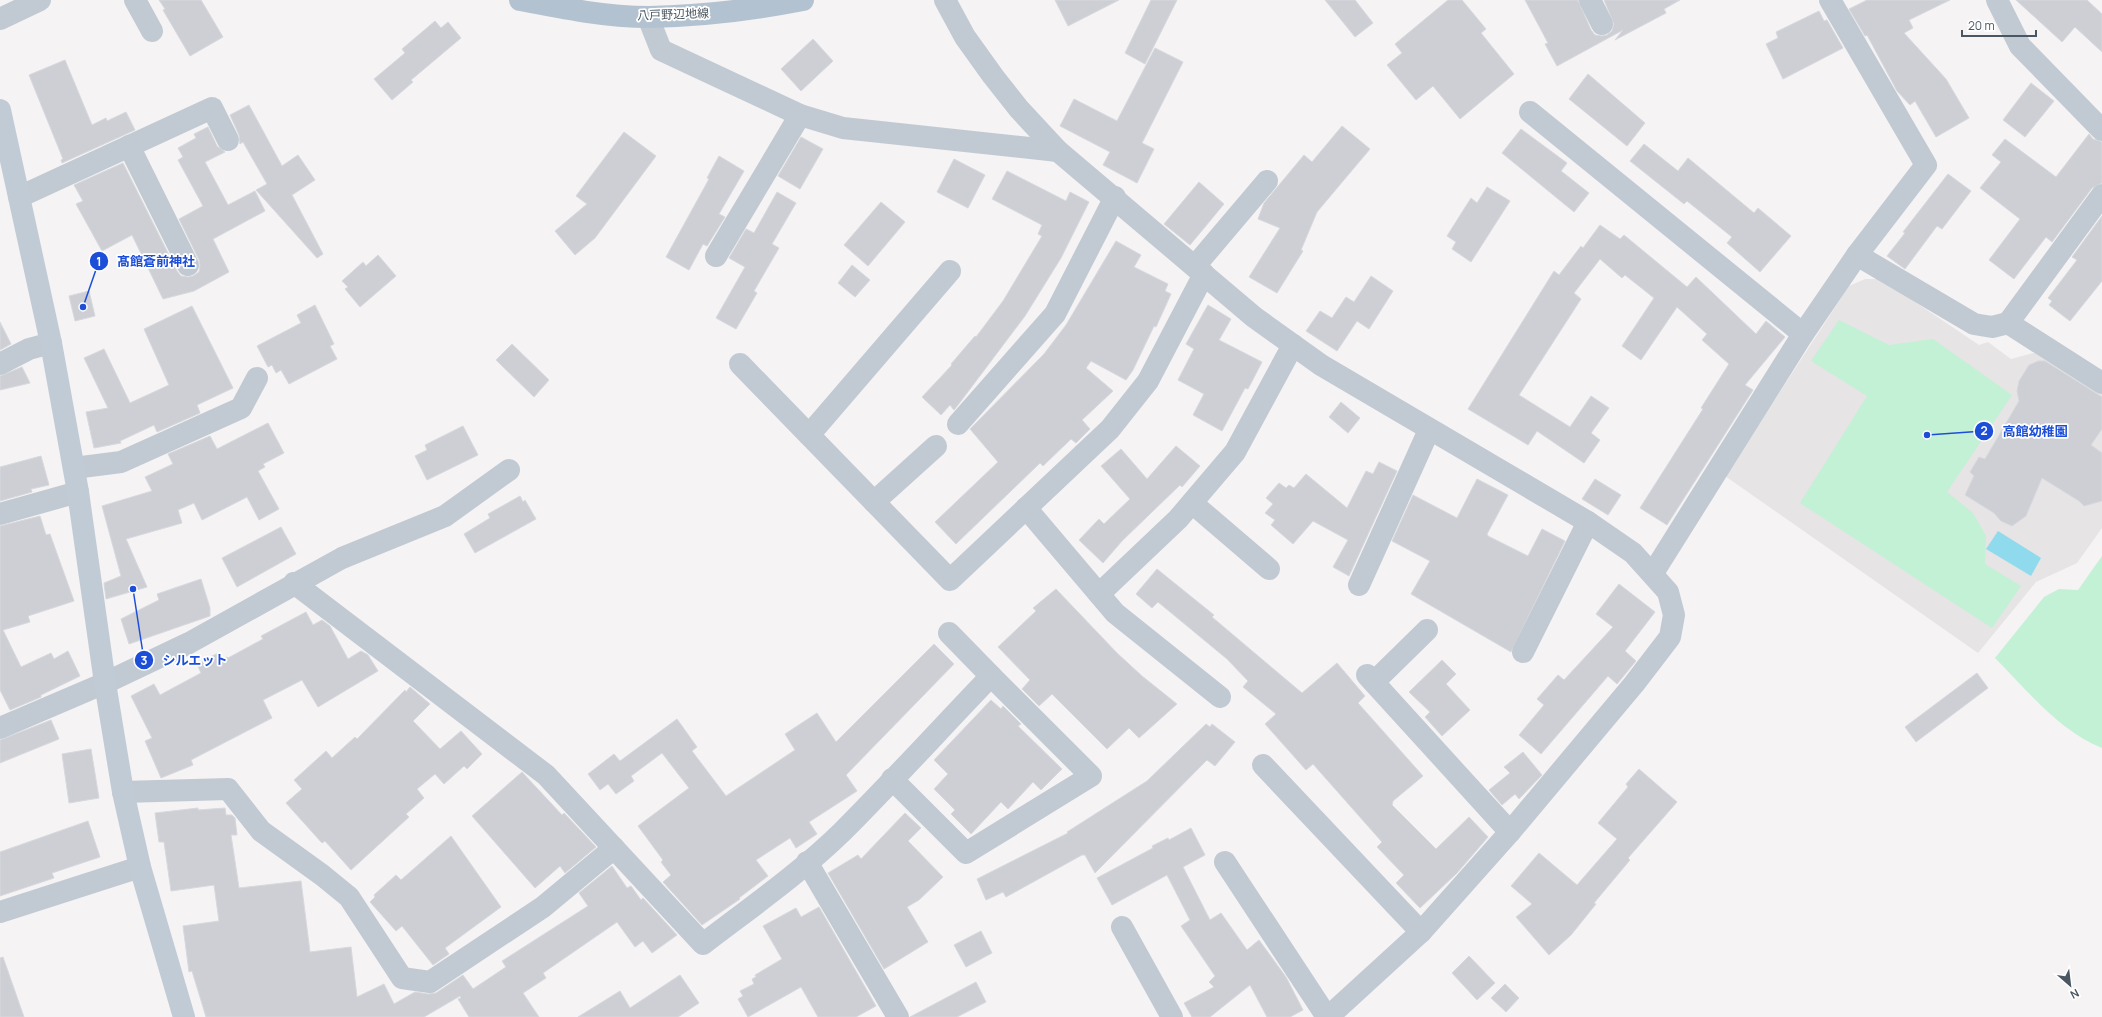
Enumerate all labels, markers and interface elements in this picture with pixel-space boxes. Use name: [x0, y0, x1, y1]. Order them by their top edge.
street label: 八戸野辺地線: [637, 4, 709, 24]
scale bar: [1962, 12, 2036, 38]
text: 20 m: [1968, 17, 1995, 34]
callout: 髙館蒼前神社: [89, 249, 203, 274]
text: 髙館蒼前神社: [117, 252, 195, 270]
text: 1: [96, 253, 102, 270]
callout: 高館幼稚園: [1974, 419, 2075, 444]
text: 2: [1980, 422, 1988, 439]
text: 高館幼稚園: [2002, 422, 2068, 440]
callout: シルエット: [134, 648, 235, 673]
text: シルエット: [162, 651, 228, 669]
text: 3: [141, 652, 148, 669]
north arrow: [2050, 965, 2090, 1005]
text: N: [2068, 986, 2082, 1003]

